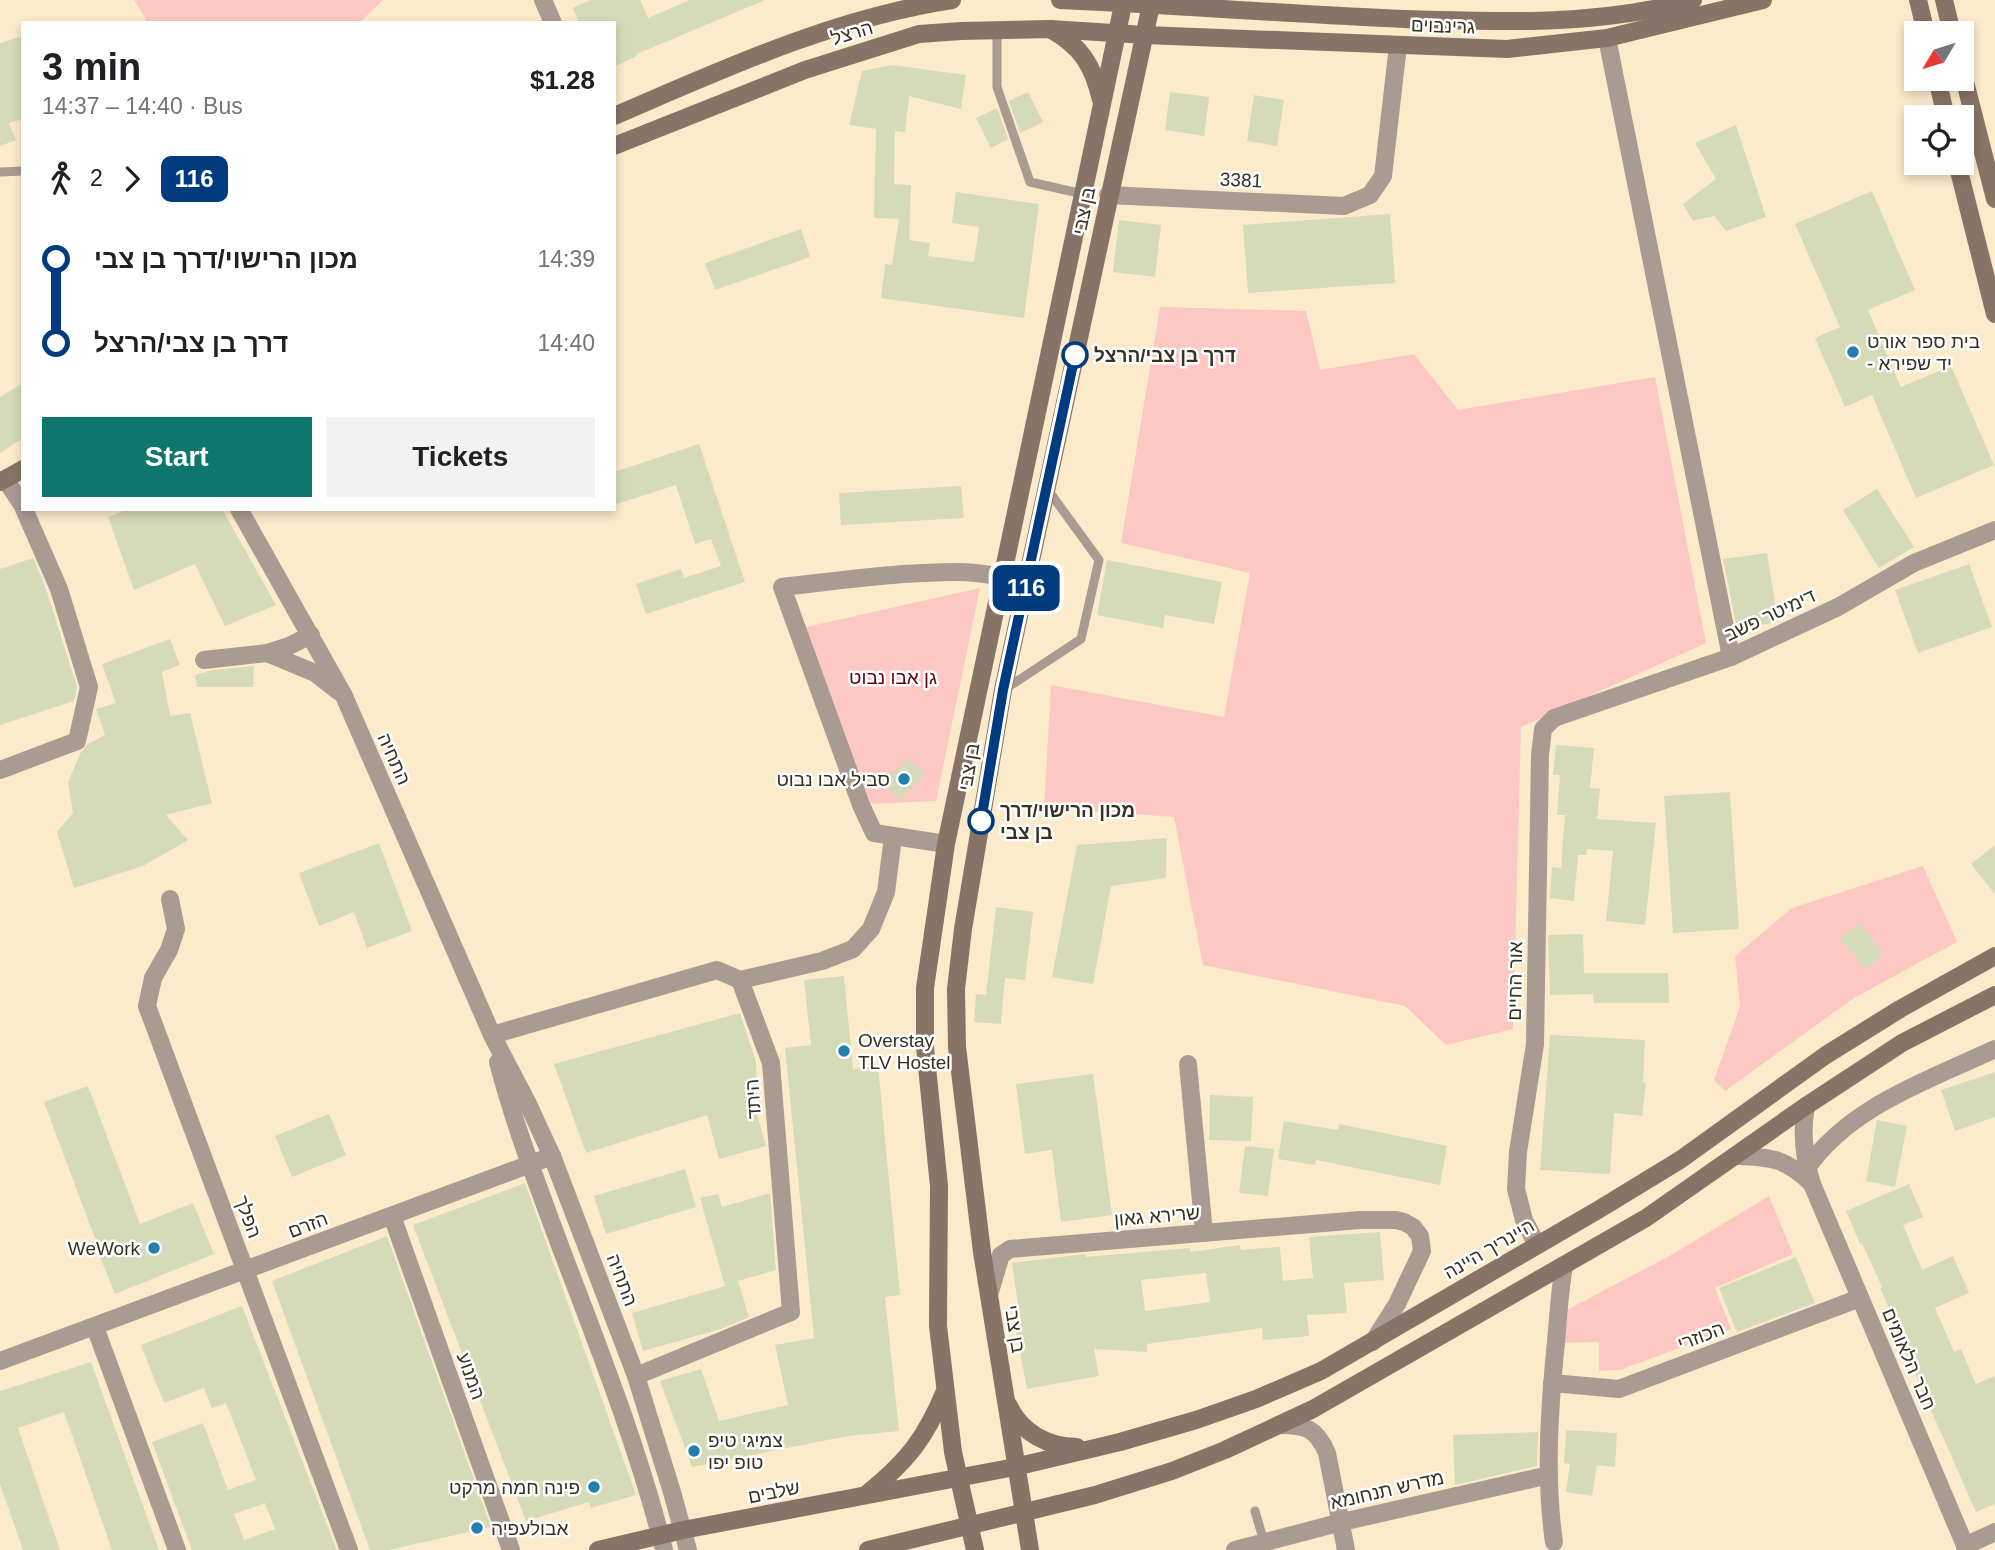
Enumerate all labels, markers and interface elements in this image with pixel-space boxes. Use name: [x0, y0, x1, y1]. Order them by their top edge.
street label: גרינבוים: [1411, 14, 1475, 38]
street label: הרצל: [829, 17, 875, 49]
north arrow: [1904, 21, 1974, 91]
map controls: [1904, 21, 1974, 175]
text: 3 min: [42, 46, 141, 88]
text: $1.28: [530, 65, 595, 95]
text: 14:37 – 14:40 · Bus: [42, 93, 243, 119]
button: locate: [1904, 105, 1974, 175]
icon: walk: [42, 160, 80, 198]
icon: forward: [113, 160, 151, 198]
text: 2: [90, 165, 103, 191]
text: 116: [175, 165, 214, 192]
street label: 3381: [1219, 168, 1263, 192]
street label: בן צבי: [1069, 185, 1099, 237]
text: מכון הרישוי/דרך בן צבי: [94, 244, 358, 274]
text: 14:39: [537, 246, 595, 272]
text: דרך בן צבי/הרצל: [94, 328, 288, 358]
text: 14:40: [537, 330, 595, 356]
place label: בית ספר אורט - יד שפירא: [1867, 331, 1980, 374]
marker: דרך בן צבי/הרצל: [1062, 342, 1088, 368]
marker: בית ספר אורט - יד שפירא: [1845, 344, 1861, 360]
place label: דרך בן צבי/הרצל: [1094, 345, 1236, 366]
button: Start: [42, 417, 312, 497]
button: Tickets: [326, 417, 595, 497]
line badge: 116: [986, 565, 1066, 611]
text: 116: [1007, 574, 1045, 601]
street label: דימיטר פשב: [1721, 585, 1819, 645]
park label: גן אבו נבוט: [849, 667, 937, 688]
street label: התחיה: [373, 730, 415, 788]
street label: בן צבי: [954, 741, 984, 793]
place label: סביל אבו נבוט: [776, 769, 890, 790]
marker: סביל אבו נבוט: [896, 771, 912, 787]
place label: מכון הרישוי/דרך בן צבי: [1000, 800, 1135, 843]
marker: מכון הרישוי/דרך בן צבי: [968, 808, 994, 834]
street label: אור החיים: [1504, 941, 1526, 1021]
place label: Overstay TLV Hostel: [858, 1030, 951, 1073]
marker: Overstay TLV Hostel: [836, 1043, 852, 1059]
street label: היתד: [741, 1078, 765, 1120]
street label: הפלך: [231, 1193, 265, 1241]
street label: שרירא גאון: [1113, 1202, 1201, 1230]
street label: הזרם: [285, 1208, 331, 1242]
street label: היינריך היינה: [1440, 1215, 1538, 1283]
place label: WeWork: [68, 1238, 141, 1259]
marker: WeWork: [146, 1240, 162, 1256]
street label: התחיה: [602, 1251, 642, 1309]
street label: בן צבי: [1001, 1304, 1029, 1354]
street label: חבר הלאומים: [1878, 1305, 1940, 1413]
street label: הכוזרי: [1675, 1318, 1727, 1354]
street label: המנוע: [453, 1350, 489, 1402]
place label: צמיגי טיפ טופ יפו: [708, 1430, 783, 1473]
marker: צמיגי טיפ טופ יפו: [686, 1443, 702, 1459]
street label: מדרש תנחומא: [1328, 1467, 1446, 1513]
place label: פינה חמה מרקט: [449, 1477, 580, 1498]
street label: שלבים: [746, 1477, 802, 1507]
marker: פינה חמה מרקט: [586, 1479, 602, 1495]
place label: אבולעפיה: [491, 1518, 568, 1539]
marker: אבולעפיה: [469, 1520, 485, 1536]

